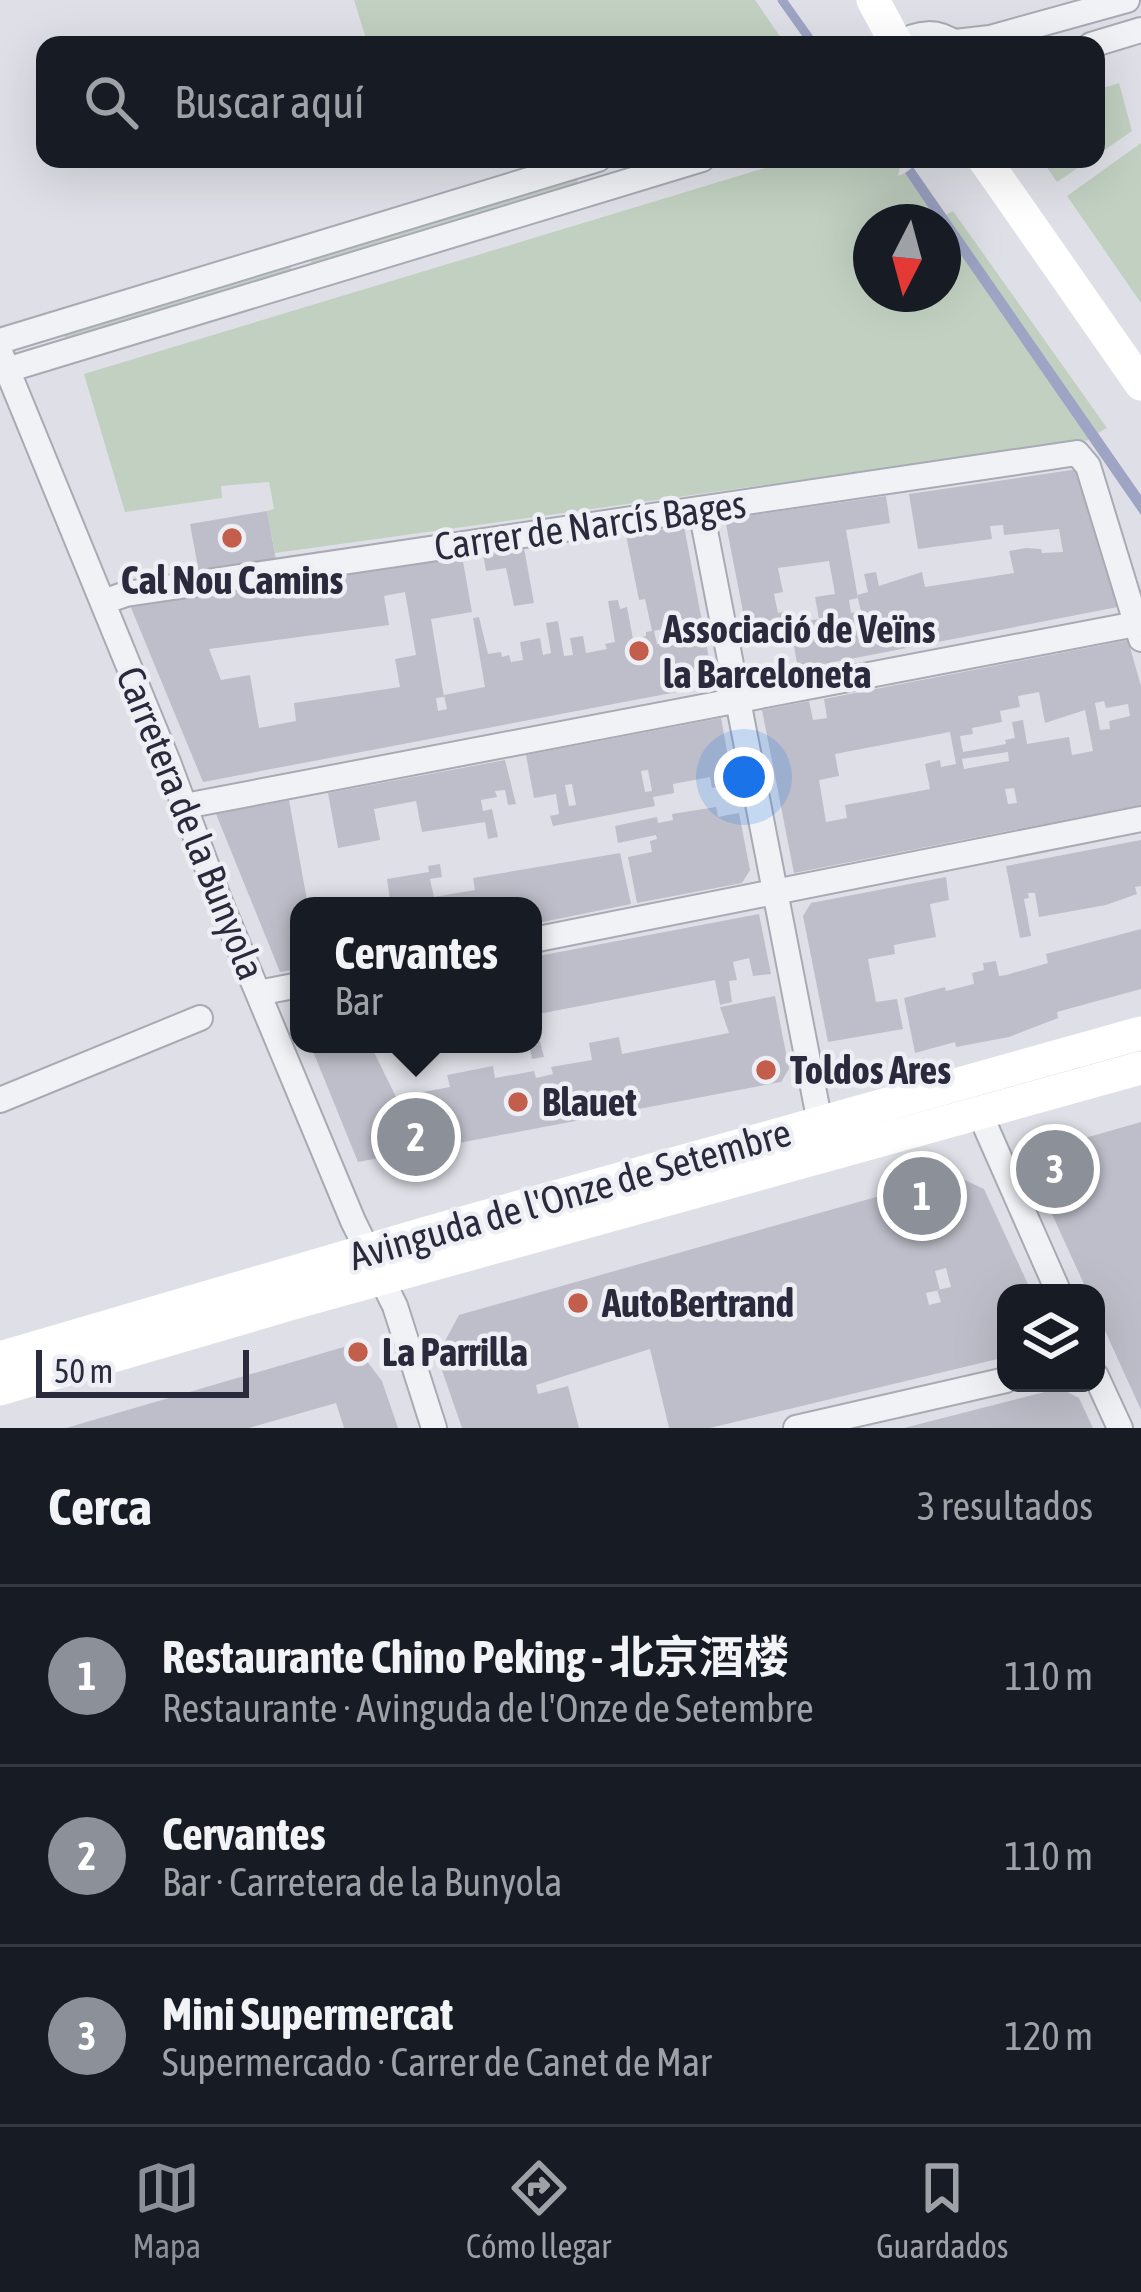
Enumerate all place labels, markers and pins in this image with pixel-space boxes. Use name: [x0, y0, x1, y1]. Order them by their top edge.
marker: Cal Nou Camins: [219, 525, 245, 551]
place label: Cal Nou Camins: [121, 558, 343, 602]
place label: Associació de Veïns la Barceloneta: [662, 607, 936, 696]
marker: Associació de Veïns la Barceloneta: [626, 638, 652, 664]
place label: Toldos Ares: [790, 1048, 951, 1092]
marker: Toldos Ares: [753, 1057, 779, 1083]
place label: Blauet: [542, 1080, 637, 1124]
marker: Blauet: [505, 1089, 531, 1115]
pin: 2: [377, 1092, 455, 1182]
pin: 3: [1016, 1124, 1094, 1214]
pin: 1: [883, 1151, 961, 1241]
place label: AutoBertrand: [601, 1281, 794, 1325]
marker: AutoBertrand: [565, 1290, 591, 1316]
place label: La Parrilla: [382, 1330, 528, 1374]
marker: La Parrilla: [345, 1339, 371, 1365]

